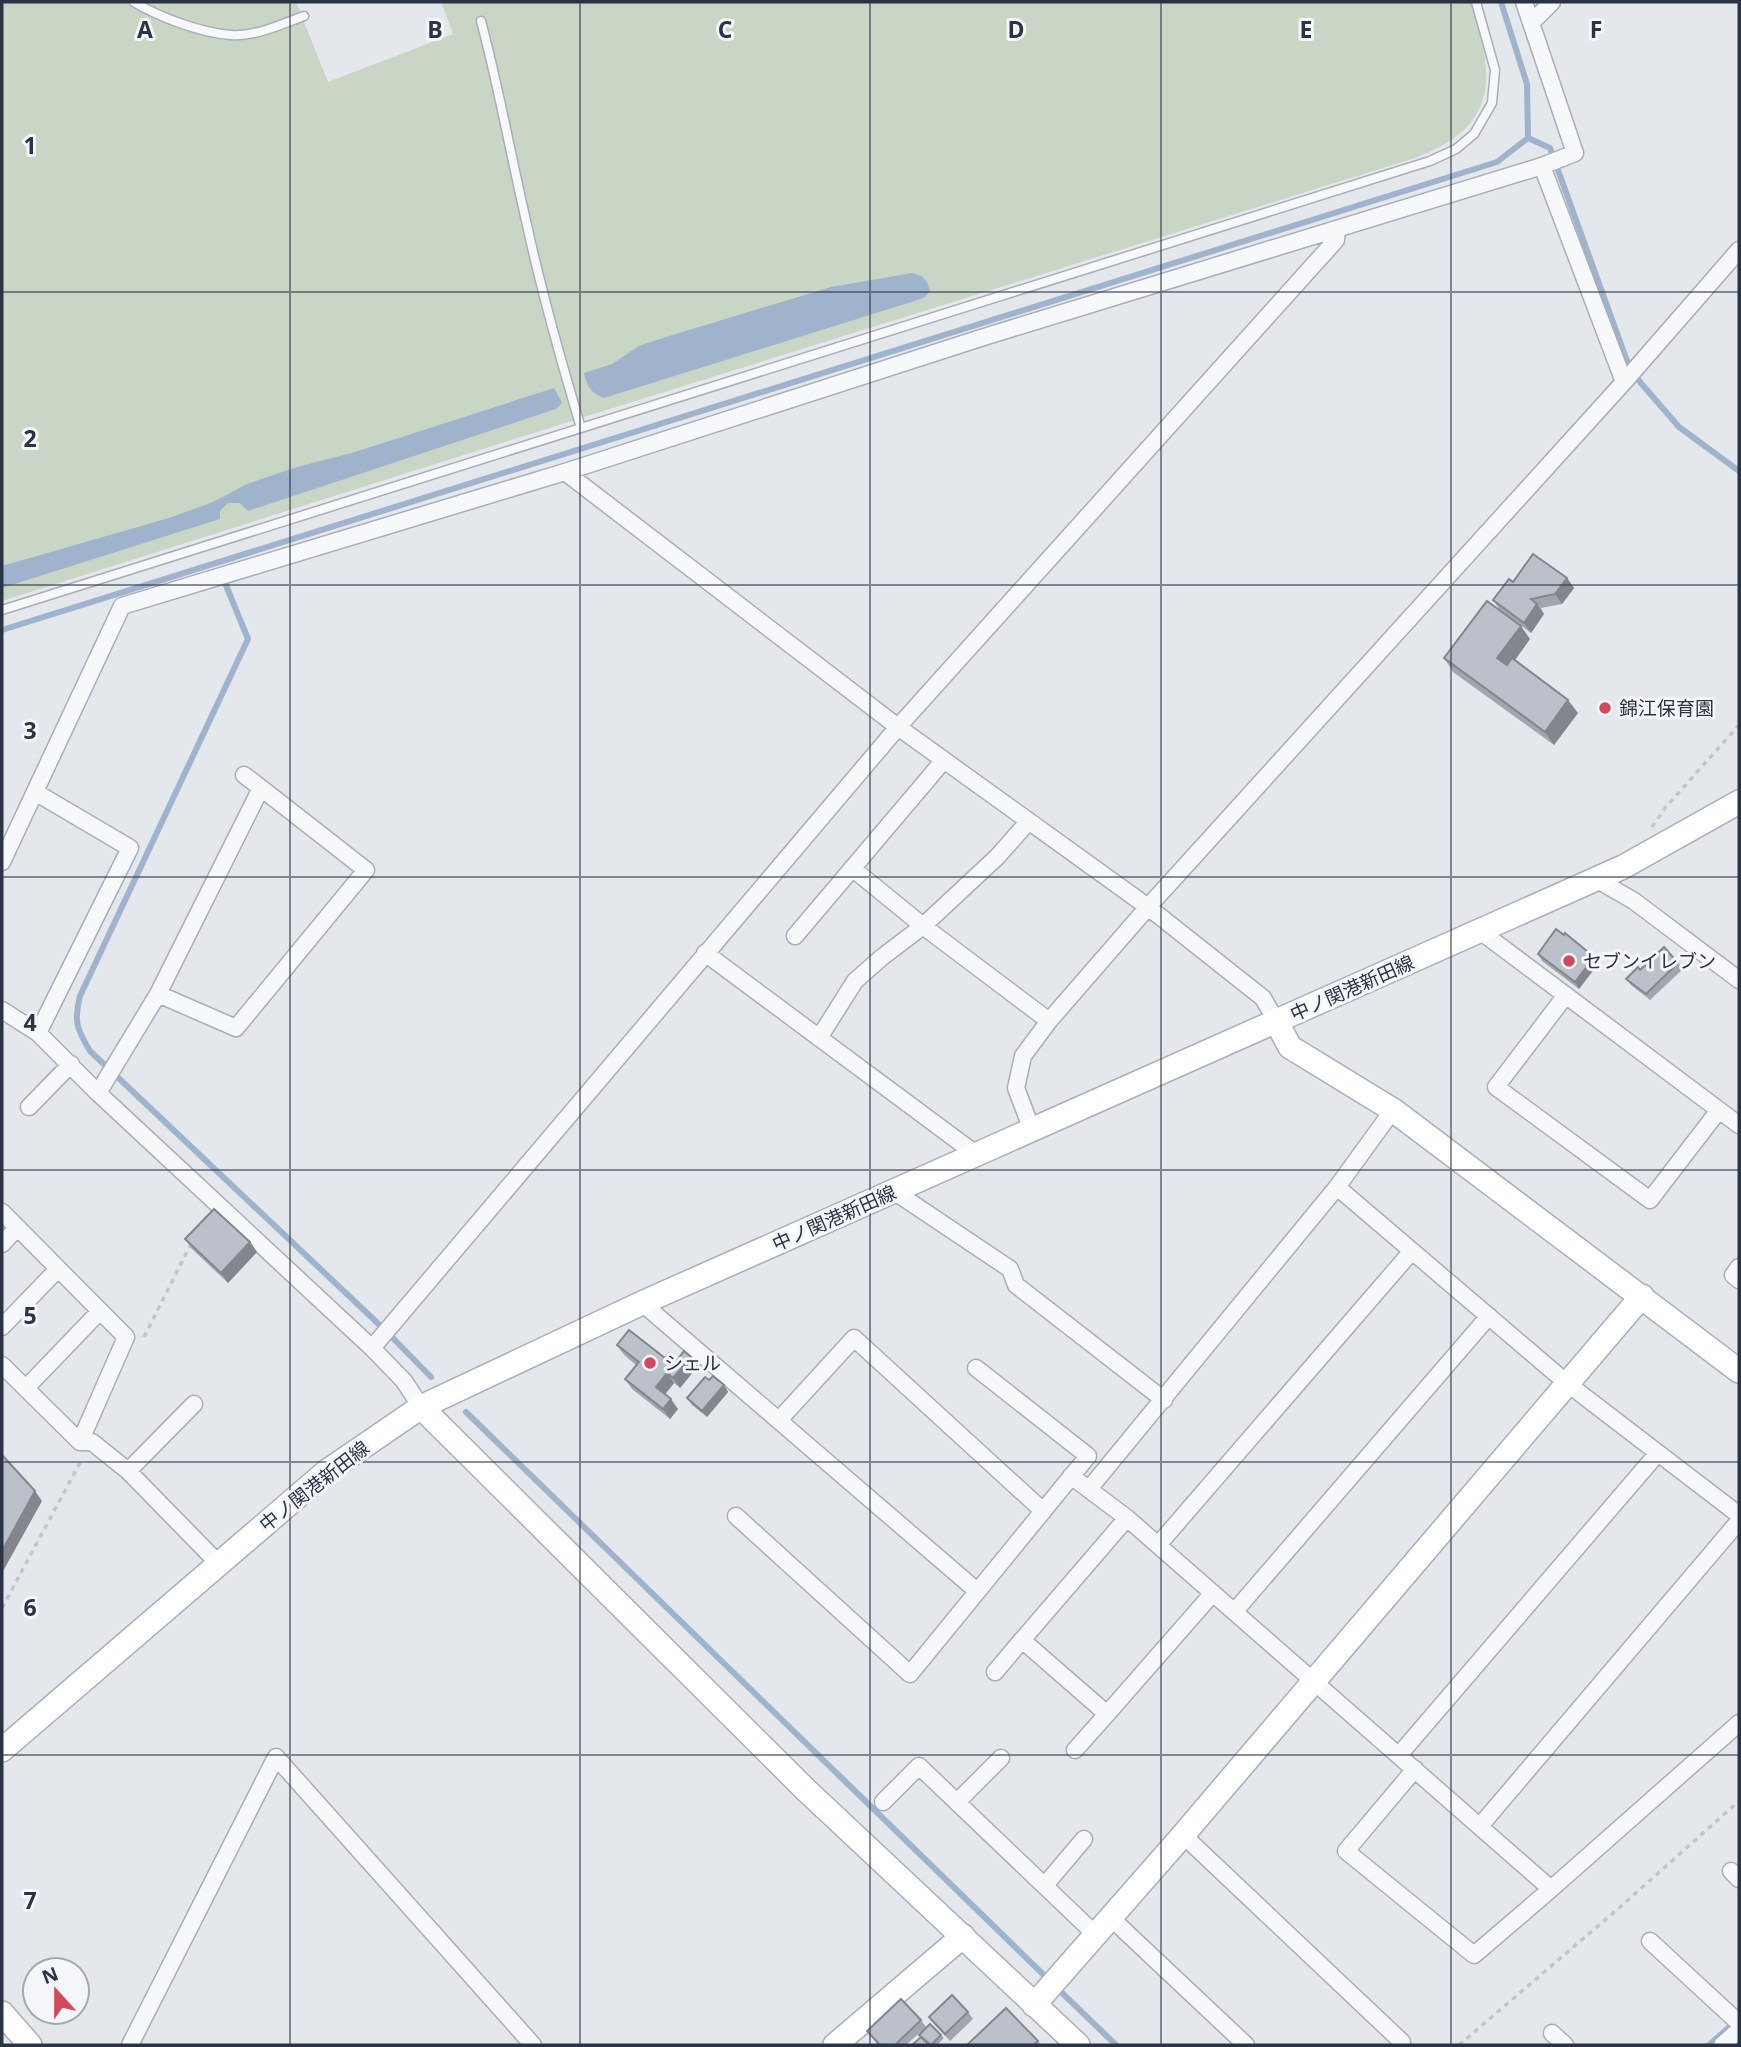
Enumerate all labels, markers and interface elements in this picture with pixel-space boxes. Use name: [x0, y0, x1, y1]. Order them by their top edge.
text: A: [137, 13, 153, 45]
text: B: [427, 13, 443, 45]
text: C: [718, 13, 732, 45]
text: D: [1007, 13, 1025, 45]
text: E: [1300, 13, 1312, 45]
text: F: [1590, 13, 1602, 45]
text: 1: [23, 129, 37, 161]
text: 2: [23, 422, 37, 454]
place label: 錦江保育園: [1619, 695, 1714, 721]
marker: 錦江保育園: [1597, 700, 1613, 716]
text: 3: [23, 714, 37, 746]
place label: セブンイレブン: [1583, 948, 1716, 974]
street label: 中ノ関港新田線: [1286, 949, 1418, 1027]
marker: セブンイレブン: [1561, 953, 1577, 969]
text: 4: [23, 1006, 37, 1038]
street label: 中ノ関港新田線: [768, 1179, 900, 1257]
text: 5: [23, 1299, 37, 1331]
place label: シェル: [664, 1350, 721, 1376]
marker: シェル: [642, 1355, 658, 1371]
street label: 中ノ関港新田線: [254, 1435, 374, 1537]
text: 6: [23, 1591, 37, 1623]
text: 7: [23, 1884, 37, 1916]
north arrow: [21, 1956, 91, 2026]
text: N: [38, 1960, 62, 1990]

